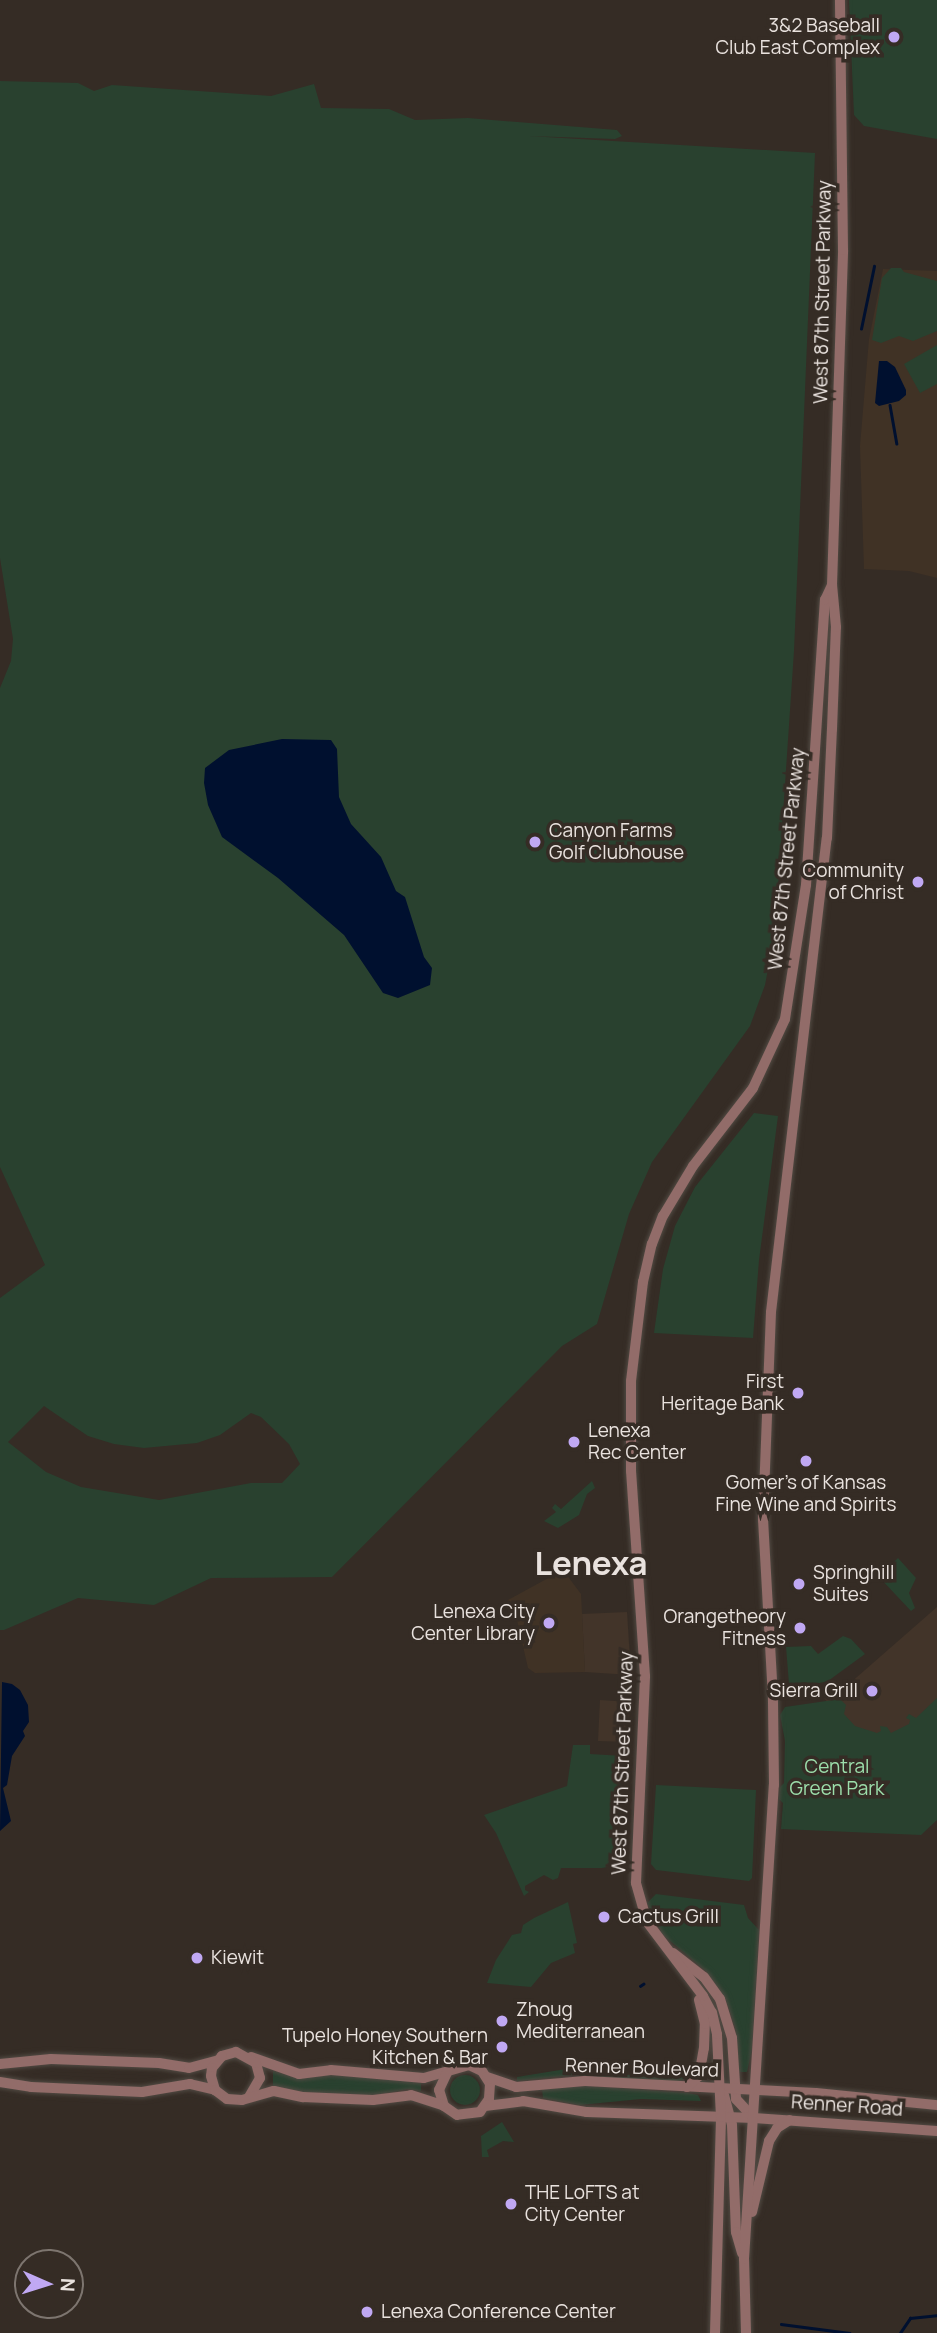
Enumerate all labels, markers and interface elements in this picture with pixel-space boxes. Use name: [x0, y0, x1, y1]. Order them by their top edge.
place label: 3&2 Baseball Club East Complex: [715, 15, 880, 59]
marker: 3&2 Baseball Club East Complex: [886, 29, 902, 45]
street label: West 87th Street Parkway: [810, 180, 836, 404]
street label: West 87th Street Parkway: [764, 746, 810, 972]
place label: Canyon Farms Golf Clubhouse: [549, 820, 684, 864]
marker: Canyon Farms Golf Clubhouse: [527, 834, 543, 850]
place label: Community of Christ: [803, 860, 904, 904]
marker: Community of Christ: [910, 874, 926, 890]
place label: First Heritage Bank: [661, 1371, 784, 1415]
marker: First Heritage Bank: [790, 1385, 806, 1401]
place label: Lenexa Rec Center: [588, 1420, 686, 1464]
marker: Lenexa Rec Center: [566, 1434, 582, 1450]
marker: Gomer's of Kansas Fine Wine and Spirits: [798, 1453, 814, 1469]
place label: Gomer's of Kansas Fine Wine and Spirits: [715, 1472, 897, 1516]
district label: Lenexa: [534, 1543, 648, 1583]
place label: Springhill Suites: [813, 1562, 894, 1606]
marker: Springhill Suites: [791, 1576, 807, 1592]
place label: Lenexa City Center Library: [411, 1601, 535, 1645]
place label: Orangetheory Fitness: [664, 1606, 786, 1650]
marker: Lenexa City Center Library: [541, 1615, 557, 1631]
marker: Orangetheory Fitness: [792, 1620, 808, 1636]
street label: West 87th Street Parkway: [608, 1651, 638, 1875]
place label: Sierra Grill: [770, 1680, 858, 1702]
marker: Sierra Grill: [864, 1683, 880, 1699]
park label: Central Green Park: [790, 1756, 884, 1800]
place label: Cactus Grill: [618, 1906, 719, 1928]
marker: Cactus Grill: [596, 1909, 612, 1925]
place label: Kiewit: [211, 1947, 264, 1969]
marker: Kiewit: [189, 1950, 205, 1966]
place label: Zhoug Mediterranean: [516, 1999, 645, 2043]
marker: Zhoug Mediterranean: [494, 2013, 510, 2029]
place label: Tupelo Honey Southern Kitchen & Bar: [282, 2025, 488, 2069]
marker: Tupelo Honey Southern Kitchen & Bar: [494, 2039, 510, 2055]
street label: Renner Boulevard: [565, 2054, 719, 2082]
street label: Renner Road: [790, 2091, 904, 2121]
place label: THE LoFTS at City Center: [525, 2182, 639, 2226]
marker: THE LoFTS at City Center: [503, 2196, 519, 2212]
north arrow: [14, 2249, 84, 2319]
text: N: [55, 2277, 81, 2292]
place label: Lenexa Conference Center: [381, 2301, 616, 2323]
marker: Lenexa Conference Center: [359, 2304, 375, 2320]

